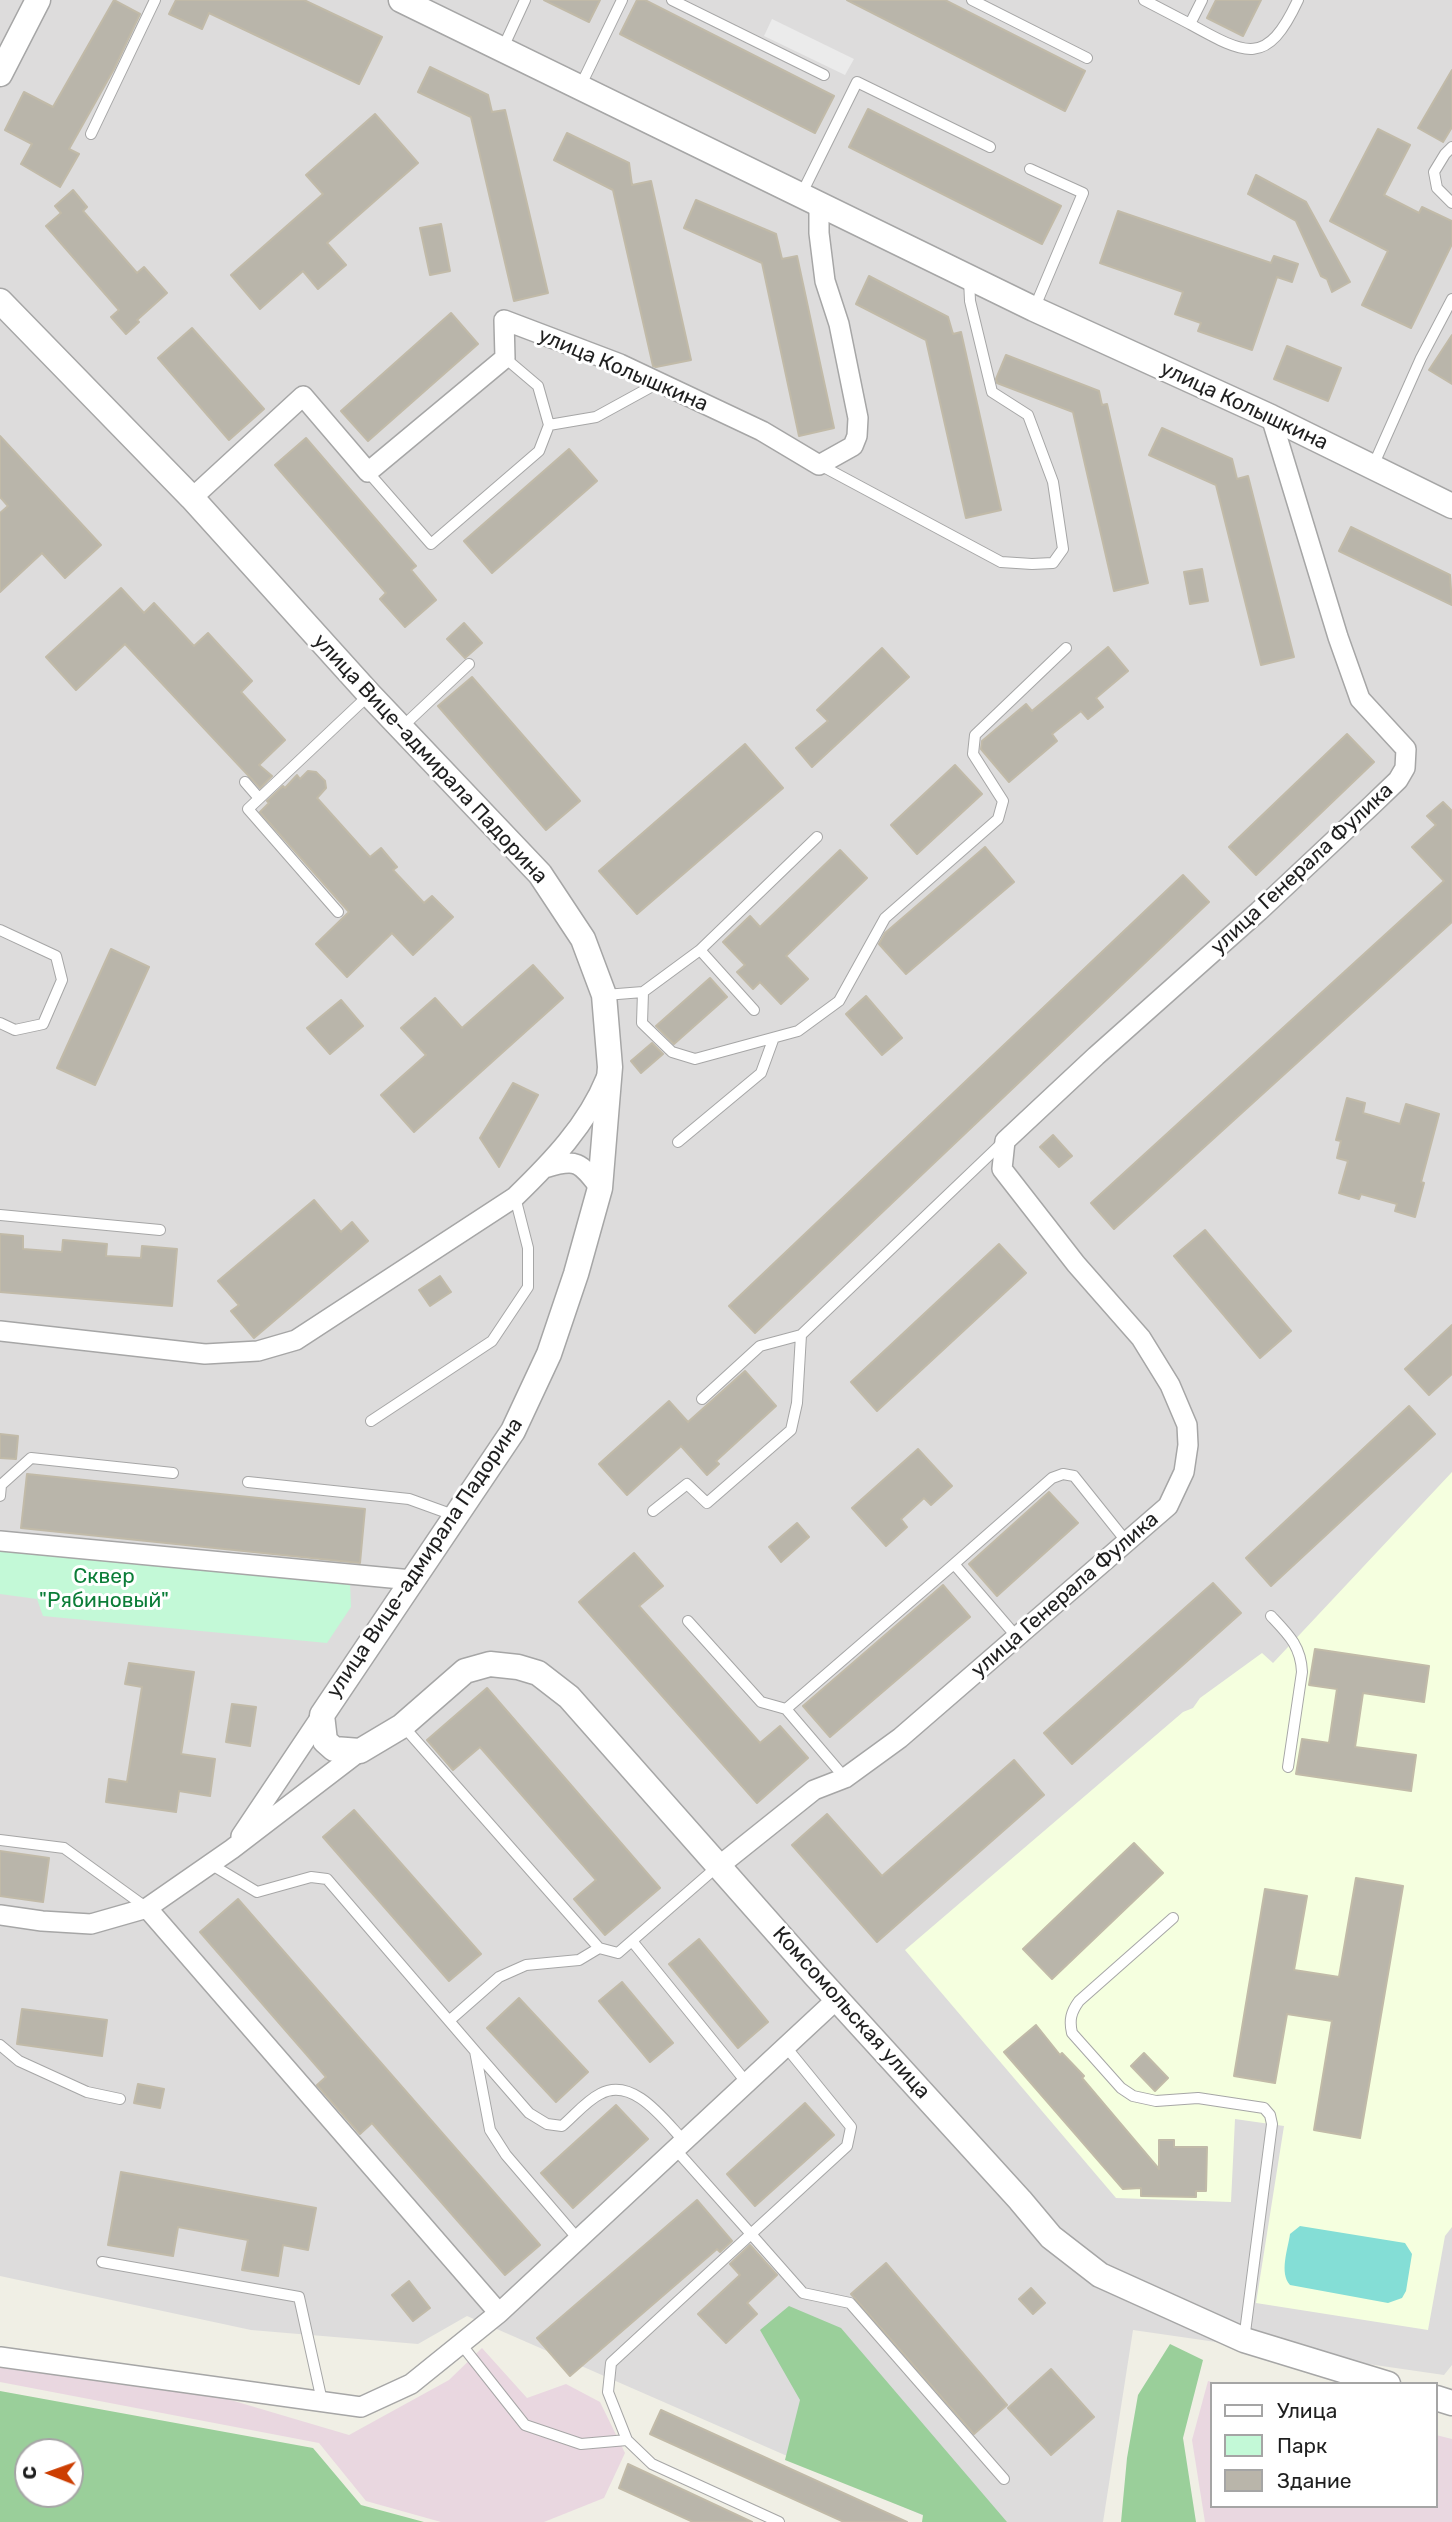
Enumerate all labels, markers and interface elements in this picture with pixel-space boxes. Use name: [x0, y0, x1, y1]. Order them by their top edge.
street label: улица Колышкина: [534, 323, 712, 417]
street label: улица Колышкина: [1156, 356, 1332, 456]
street label: улица Вице-адмирала Падорина: [307, 629, 553, 889]
street label: улица Генерала Фулика: [1206, 778, 1398, 960]
street label: улица Вице-адмирала Падорина: [322, 1413, 528, 1703]
street label: улица Генерала Фулика: [966, 1507, 1164, 1683]
park label: Сквер "Рябиновый": [39, 1564, 169, 1614]
street label: Комсомольская улица: [767, 1922, 935, 2104]
legend: [1210, 2382, 1438, 2508]
text: Улица: [1277, 2398, 1337, 2423]
text: Парк: [1277, 2433, 1327, 2458]
north arrow: [14, 2438, 84, 2508]
text: С: [18, 2466, 41, 2480]
text: Здание: [1277, 2468, 1352, 2493]

